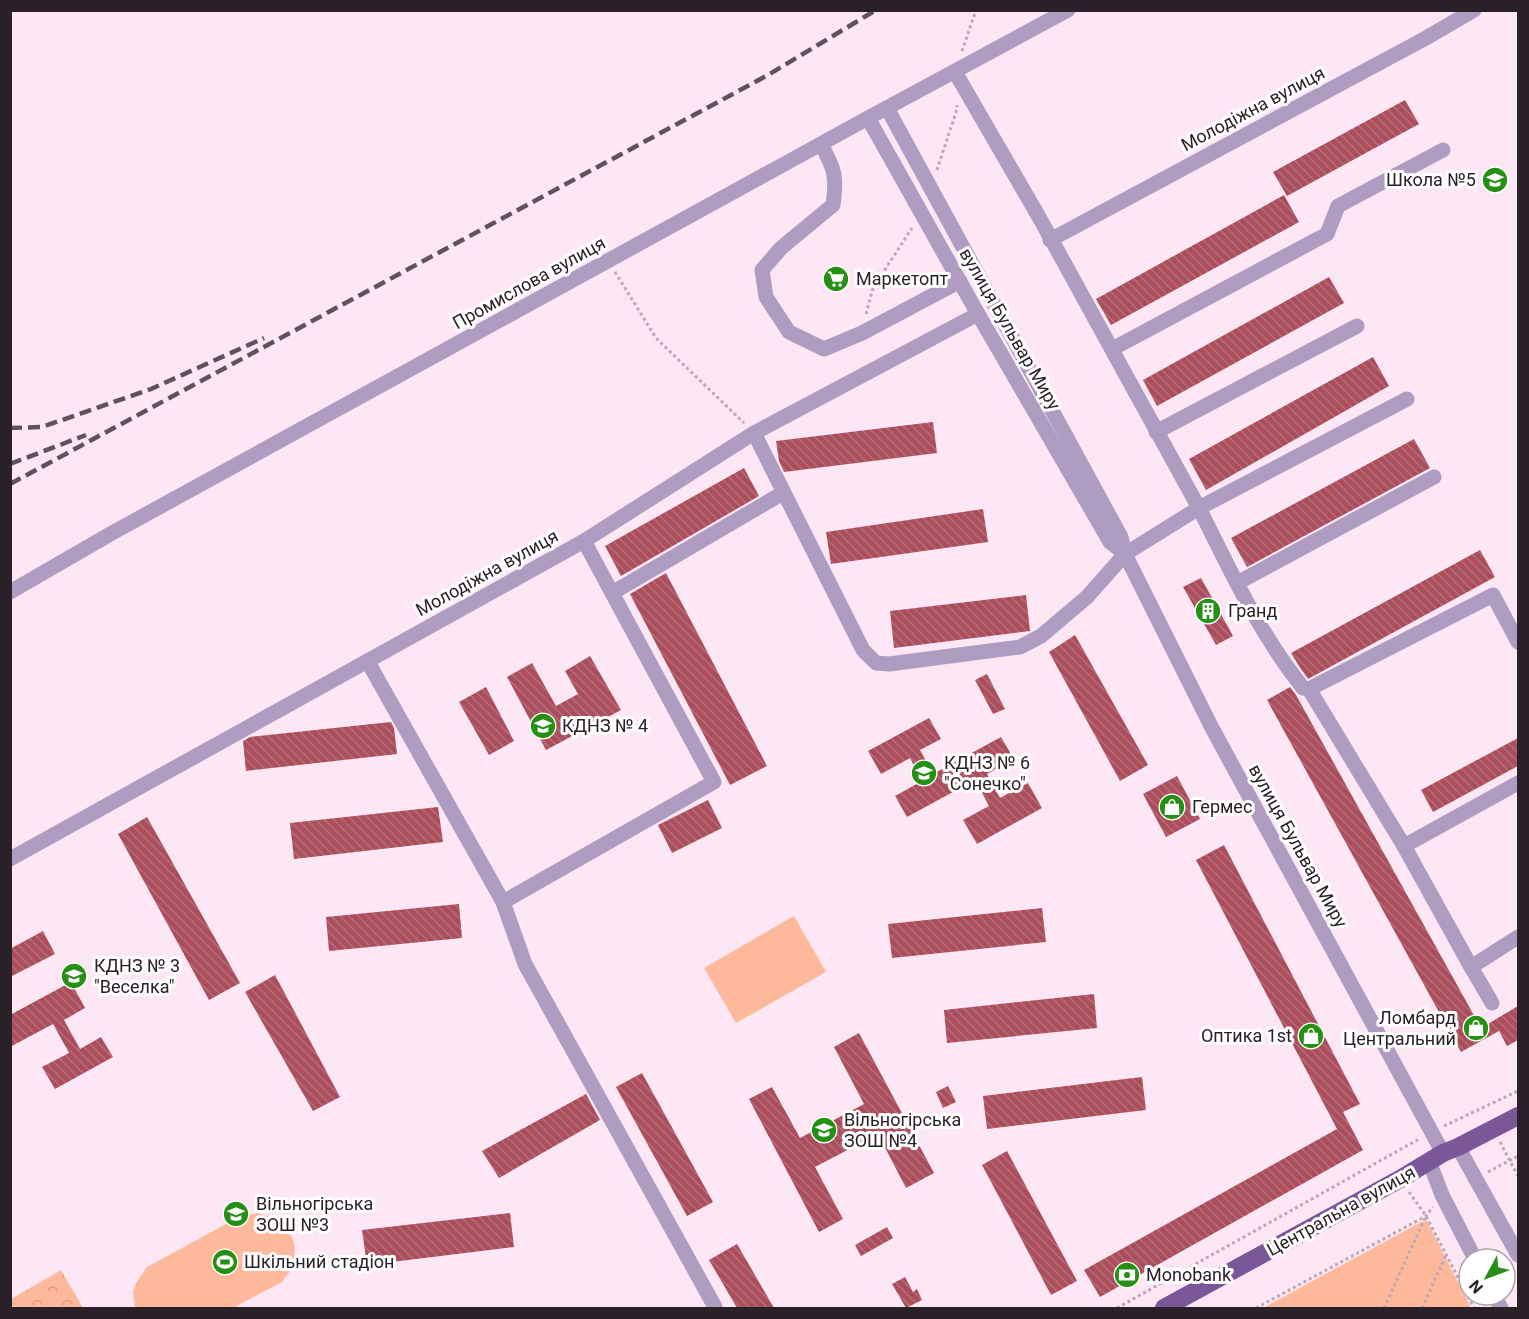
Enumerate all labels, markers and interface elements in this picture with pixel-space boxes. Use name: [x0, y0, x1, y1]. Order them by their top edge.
street label: Молодіжна вулиця: [1177, 62, 1328, 155]
school or university icon: Школа №5: [1480, 165, 1510, 195]
place label: Школа №5: [1386, 169, 1476, 190]
street label: Промислова вулиця: [449, 232, 609, 333]
street label: вулиця Бульвар Миру: [956, 244, 1066, 414]
supermarket icon: Маркетопт: [821, 264, 851, 294]
place label: Маркетопт: [856, 268, 949, 289]
street label: Молодіжна вулиця: [412, 525, 562, 620]
building icon: Гранд: [1193, 596, 1223, 626]
place label: Гранд: [1228, 600, 1277, 621]
school or university icon: КДНЗ № 4: [528, 711, 558, 741]
place label: КДНЗ № 4: [562, 715, 648, 736]
place label: КДНЗ № 6 "Сонечко": [944, 752, 1030, 794]
school or university icon: КДНЗ № 6 "Сонечко": [909, 758, 939, 788]
street label: вулиця Бульвар Миру: [1245, 761, 1352, 931]
shop icon: Гермес: [1157, 792, 1187, 822]
place label: Гермес: [1192, 796, 1252, 817]
place label: КДНЗ № 3 "Веселка": [94, 955, 180, 997]
school or university icon: КДНЗ № 3 "Веселка": [59, 961, 89, 991]
place label: Ломбард Центральний: [1343, 1007, 1456, 1049]
shop icon: Ломбард Центральний: [1461, 1013, 1491, 1043]
shop icon: Оптика 1st: [1296, 1021, 1326, 1051]
place label: Оптика 1st: [1201, 1025, 1292, 1046]
place label: Вільногірська ЗОШ №4: [844, 1109, 961, 1151]
school or university icon: Вільногірська ЗОШ №4: [809, 1115, 839, 1145]
street label: Центральна вулиця: [1263, 1161, 1419, 1260]
place label: Вільногірська ЗОШ №3: [256, 1193, 373, 1235]
school or university icon: Вільногірська ЗОШ №3: [221, 1199, 251, 1229]
sports icon: Шкільний стадіон: [210, 1247, 240, 1277]
north arrow: [1457, 1247, 1517, 1307]
place label: Шкільний стадіон: [244, 1251, 394, 1272]
bank icon: Monobank: [1112, 1260, 1142, 1290]
place label: Monobank: [1146, 1264, 1232, 1285]
text: N: [1465, 1276, 1487, 1297]

